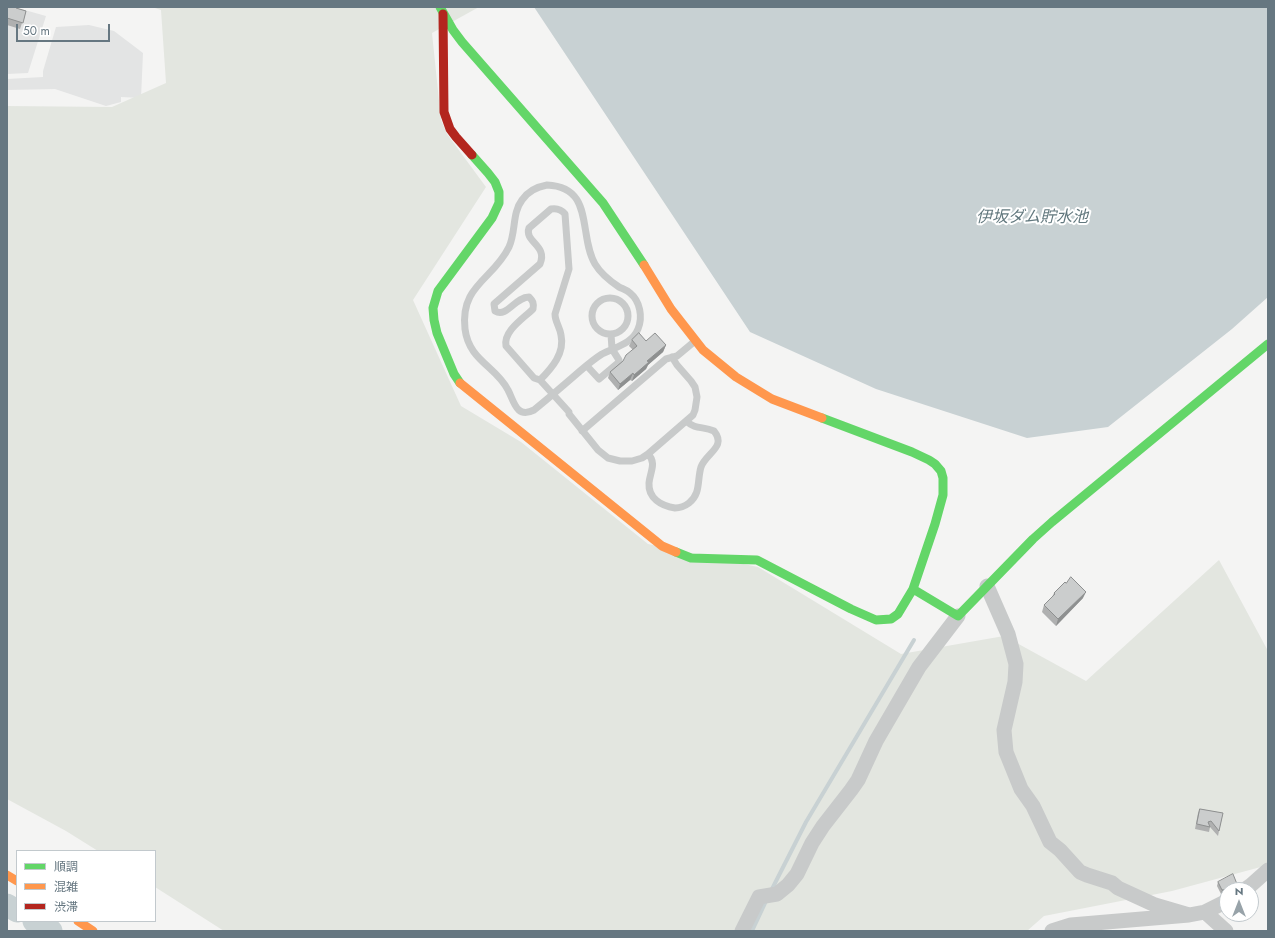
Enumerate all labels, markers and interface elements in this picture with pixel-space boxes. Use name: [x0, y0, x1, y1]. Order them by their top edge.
scale bar: [18, 16, 112, 42]
text: 50 m: [23, 22, 50, 40]
water label: 伊坂ダム貯水池: [976, 208, 1088, 228]
legend: [16, 850, 156, 922]
text: 順調: [54, 858, 78, 876]
text: 混雑: [54, 878, 78, 896]
north arrow: [1219, 882, 1259, 922]
text: N: [1235, 883, 1243, 899]
text: 渋滞: [54, 898, 78, 916]

